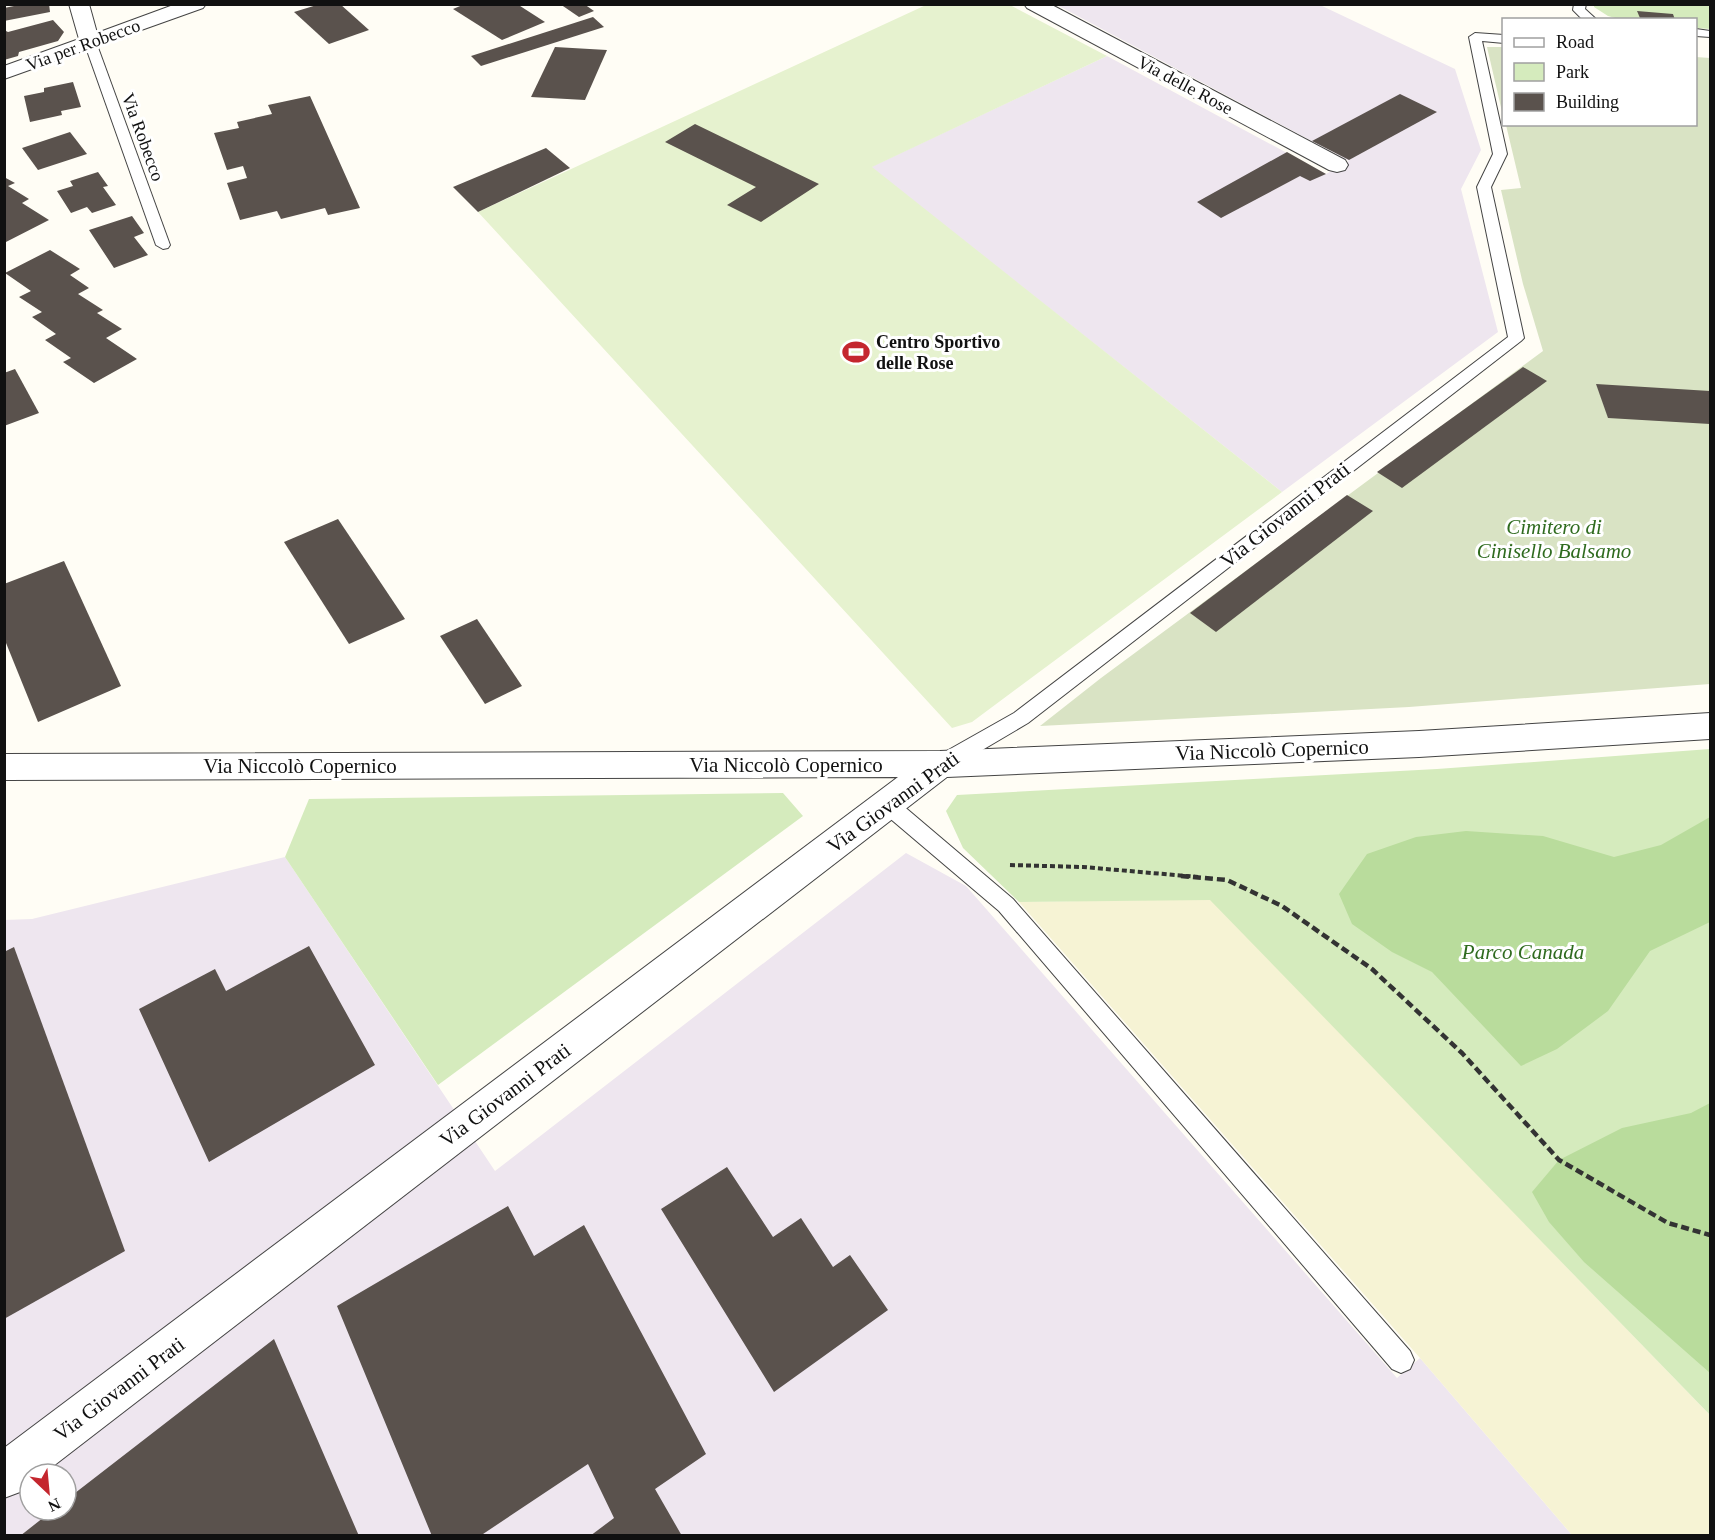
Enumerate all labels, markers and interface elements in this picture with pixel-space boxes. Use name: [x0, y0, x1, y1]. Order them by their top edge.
street label: Via per Robecco: [23, 15, 143, 75]
legend: [1502, 18, 1697, 126]
text: Road: [1556, 32, 1594, 52]
street label: Via delle Rose: [1134, 52, 1236, 118]
text: Park: [1556, 62, 1589, 82]
street label: Via Robecco: [118, 90, 168, 184]
text: Building: [1556, 92, 1619, 112]
place label: Centro Sportivo delle Rose: [876, 332, 1000, 373]
sports icon: Centro Sportivo delle Rose: [841, 337, 871, 367]
street label: Via Giovanni Prati: [1216, 457, 1355, 573]
park label: Cimitero di Cinisello Balsamo: [1477, 515, 1631, 563]
street label: Via Niccolò Copernico: [1175, 735, 1369, 765]
street label: Via Giovanni Prati: [822, 746, 964, 858]
street label: Via Niccolò Copernico: [689, 753, 883, 777]
street label: Via Niccolò Copernico: [203, 754, 397, 778]
park label: Parco Canada: [1461, 940, 1584, 964]
street label: Via Giovanni Prati: [435, 1038, 575, 1152]
street label: Via Giovanni Prati: [49, 1332, 189, 1446]
north arrow: [18, 1462, 78, 1522]
text: N: [45, 1495, 63, 1515]

